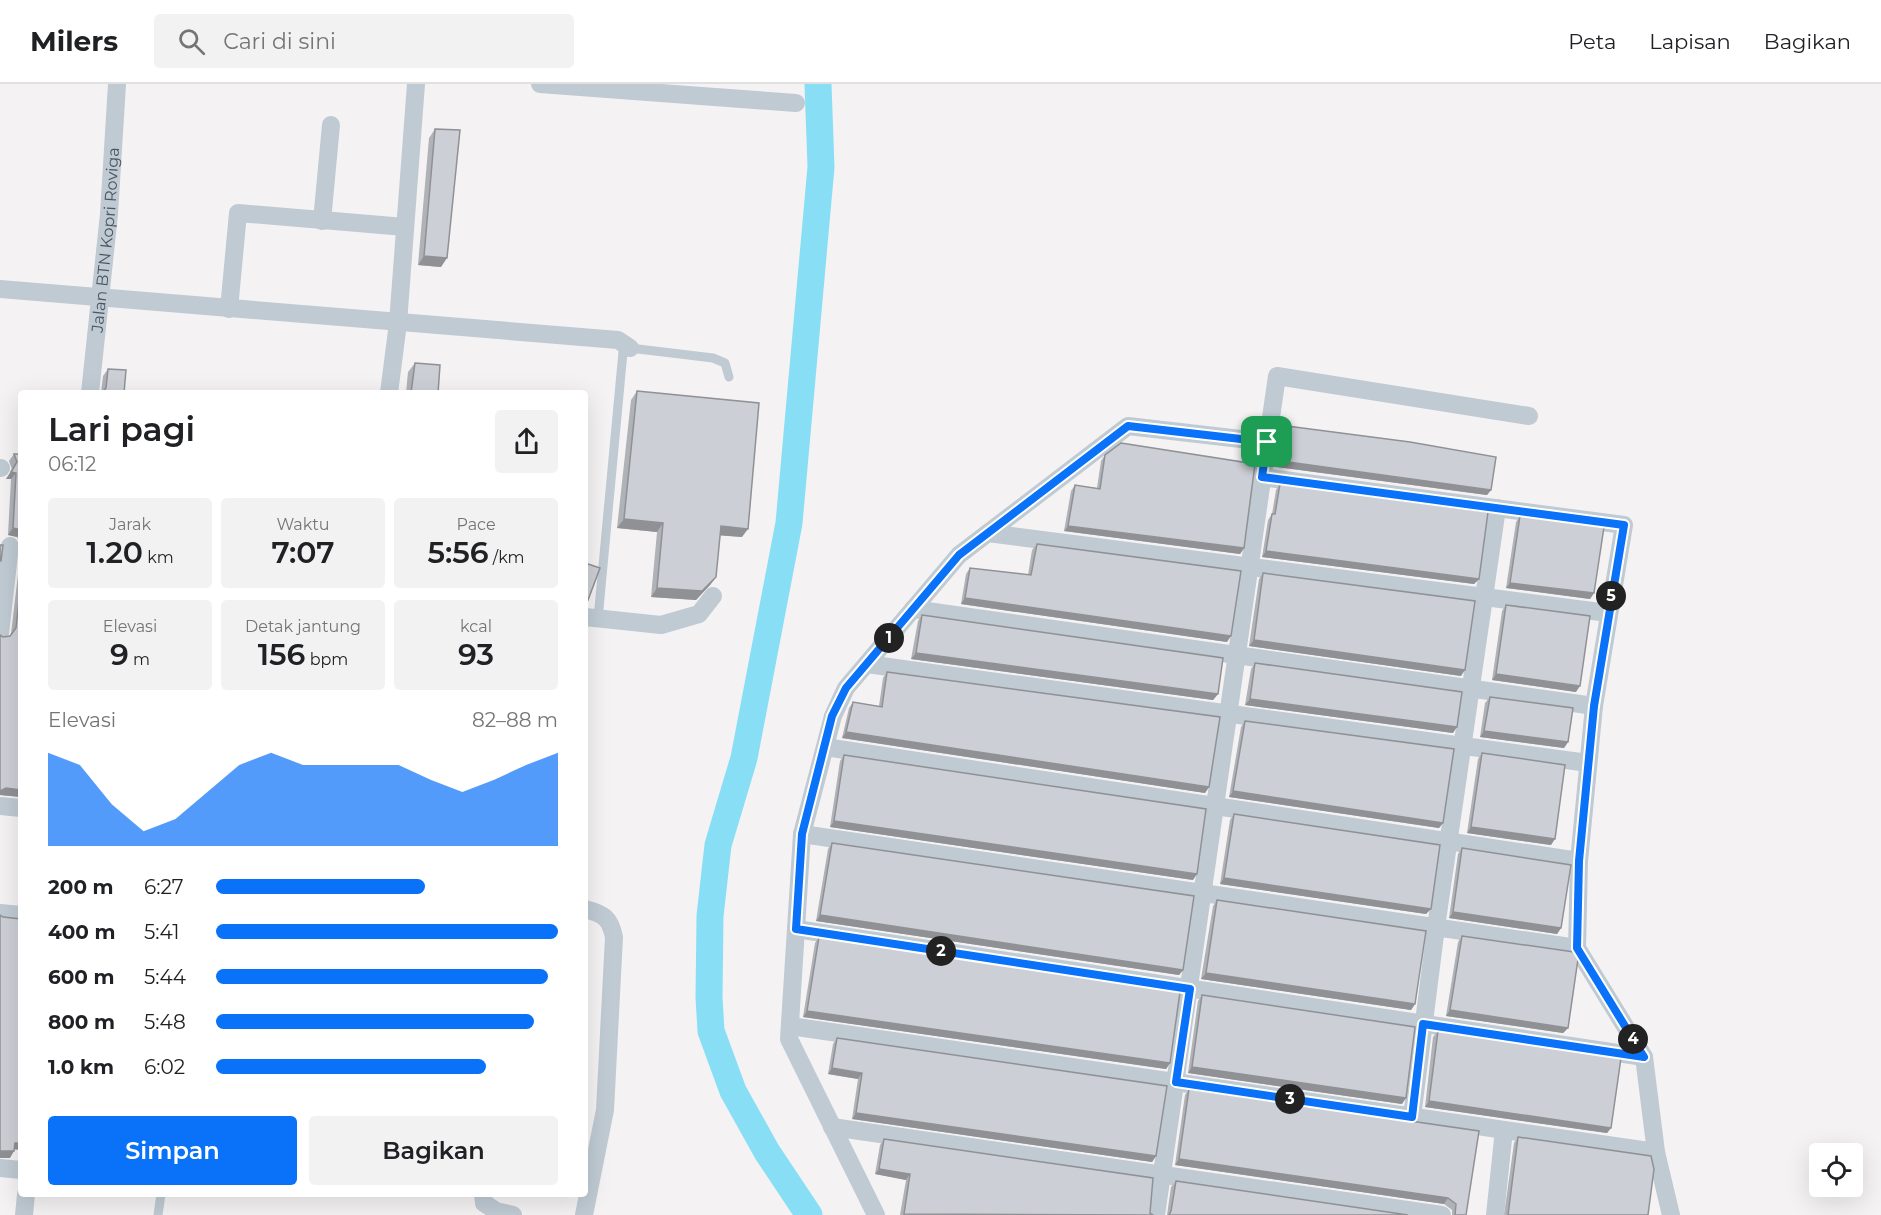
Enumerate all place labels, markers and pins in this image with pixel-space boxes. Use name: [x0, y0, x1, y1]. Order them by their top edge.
pin: [1241, 416, 1292, 467]
pin: 5: [1596, 581, 1626, 611]
pin: 1: [874, 623, 904, 653]
pin: 2: [926, 936, 956, 966]
pin: 4: [1618, 1024, 1648, 1054]
pin: 3: [1275, 1084, 1305, 1114]

